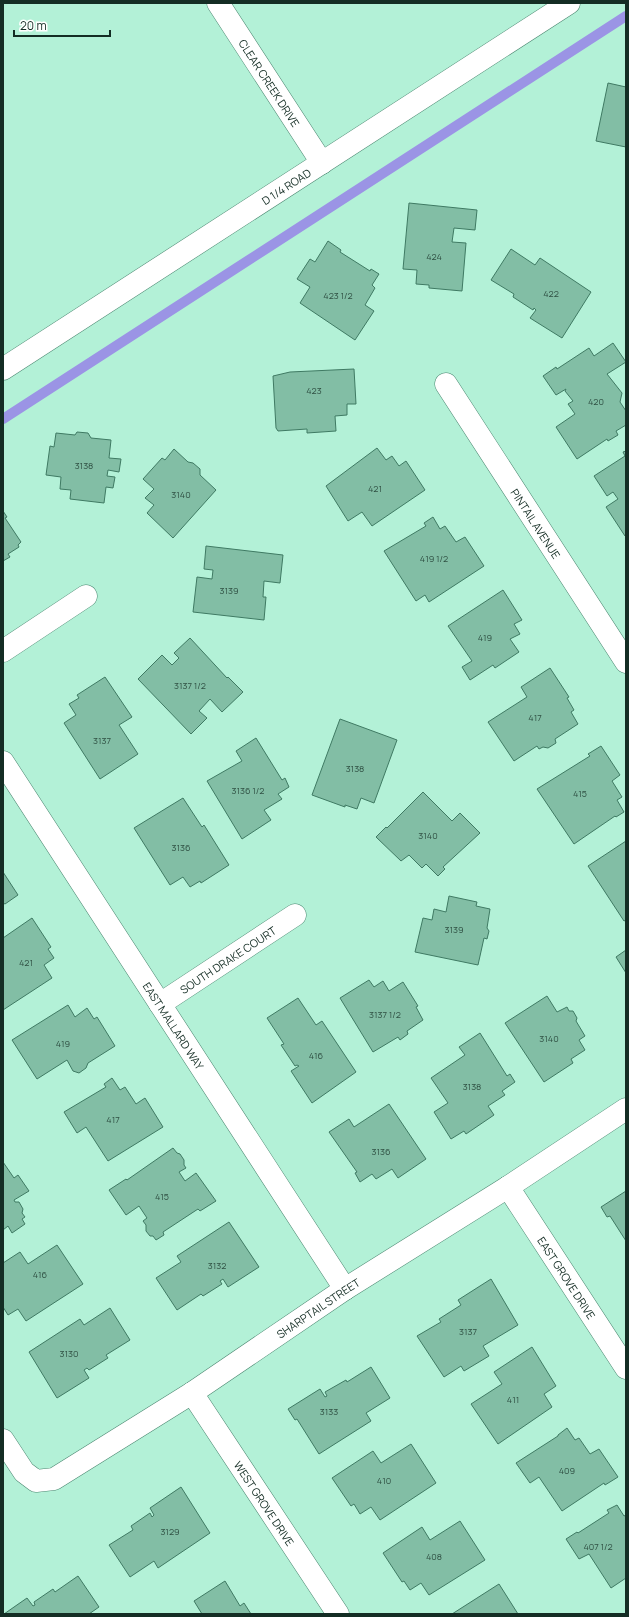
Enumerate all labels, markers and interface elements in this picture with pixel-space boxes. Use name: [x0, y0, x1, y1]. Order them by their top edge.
scale bar: [14, 12, 110, 38]
text: 20 m: [20, 17, 47, 34]
street label: CLEAR CREEK DRIVE: [236, 36, 304, 129]
street label: D 1/4 ROAD: [258, 165, 314, 207]
house number: 424: [426, 250, 442, 263]
house number: 422: [543, 287, 559, 300]
house number: 423 1/2: [323, 289, 353, 302]
house number: 423: [306, 384, 322, 397]
house number: 420: [588, 395, 604, 408]
house number: 3138: [75, 459, 93, 472]
house number: 421: [368, 482, 382, 495]
street label: PINTAIL AVENUE: [508, 485, 564, 561]
house number: 3140: [171, 488, 191, 501]
house number: 419 1/2: [420, 552, 448, 565]
house number: 3139: [219, 584, 239, 597]
house number: 419: [478, 631, 492, 644]
house number: 3137 1/2: [174, 679, 206, 692]
house number: 417: [528, 711, 542, 724]
house number: 3137: [93, 734, 111, 747]
house number: 3138: [346, 762, 364, 775]
house number: 3136 1/2: [232, 784, 264, 797]
house number: 415: [573, 787, 587, 800]
house number: 3140: [418, 829, 438, 842]
house number: 3136: [171, 841, 191, 854]
street label: SOUTH DRAKE COURT: [177, 922, 279, 997]
house number: 3139: [444, 923, 464, 936]
house number: 421: [19, 956, 33, 969]
street label: EAST MALLARD WAY: [140, 979, 208, 1073]
house number: 3137 1/2: [369, 1008, 401, 1021]
house number: 3140: [539, 1032, 559, 1045]
house number: 419: [56, 1037, 70, 1050]
house number: 416: [309, 1049, 324, 1062]
house number: 3138: [463, 1080, 481, 1093]
house number: 417: [106, 1113, 120, 1126]
house number: 3136: [371, 1145, 391, 1158]
house number: 415: [155, 1190, 169, 1203]
street label: EAST GROVE DRIVE: [535, 1233, 599, 1322]
house number: 3132: [208, 1259, 226, 1272]
house number: 416: [33, 1268, 48, 1281]
street label: SHARPTAIL STREET: [273, 1274, 363, 1341]
house number: 3137: [459, 1325, 477, 1338]
house number: 3130: [60, 1347, 78, 1360]
house number: 411: [507, 1393, 519, 1406]
house number: 3133: [320, 1405, 338, 1418]
street label: WEST GROVE DRIVE: [231, 1458, 298, 1548]
house number: 409: [559, 1464, 575, 1477]
house number: 410: [377, 1474, 391, 1487]
house number: 3129: [160, 1525, 180, 1538]
house number: 407 1/2: [583, 1540, 613, 1553]
house number: 408: [426, 1550, 442, 1563]

